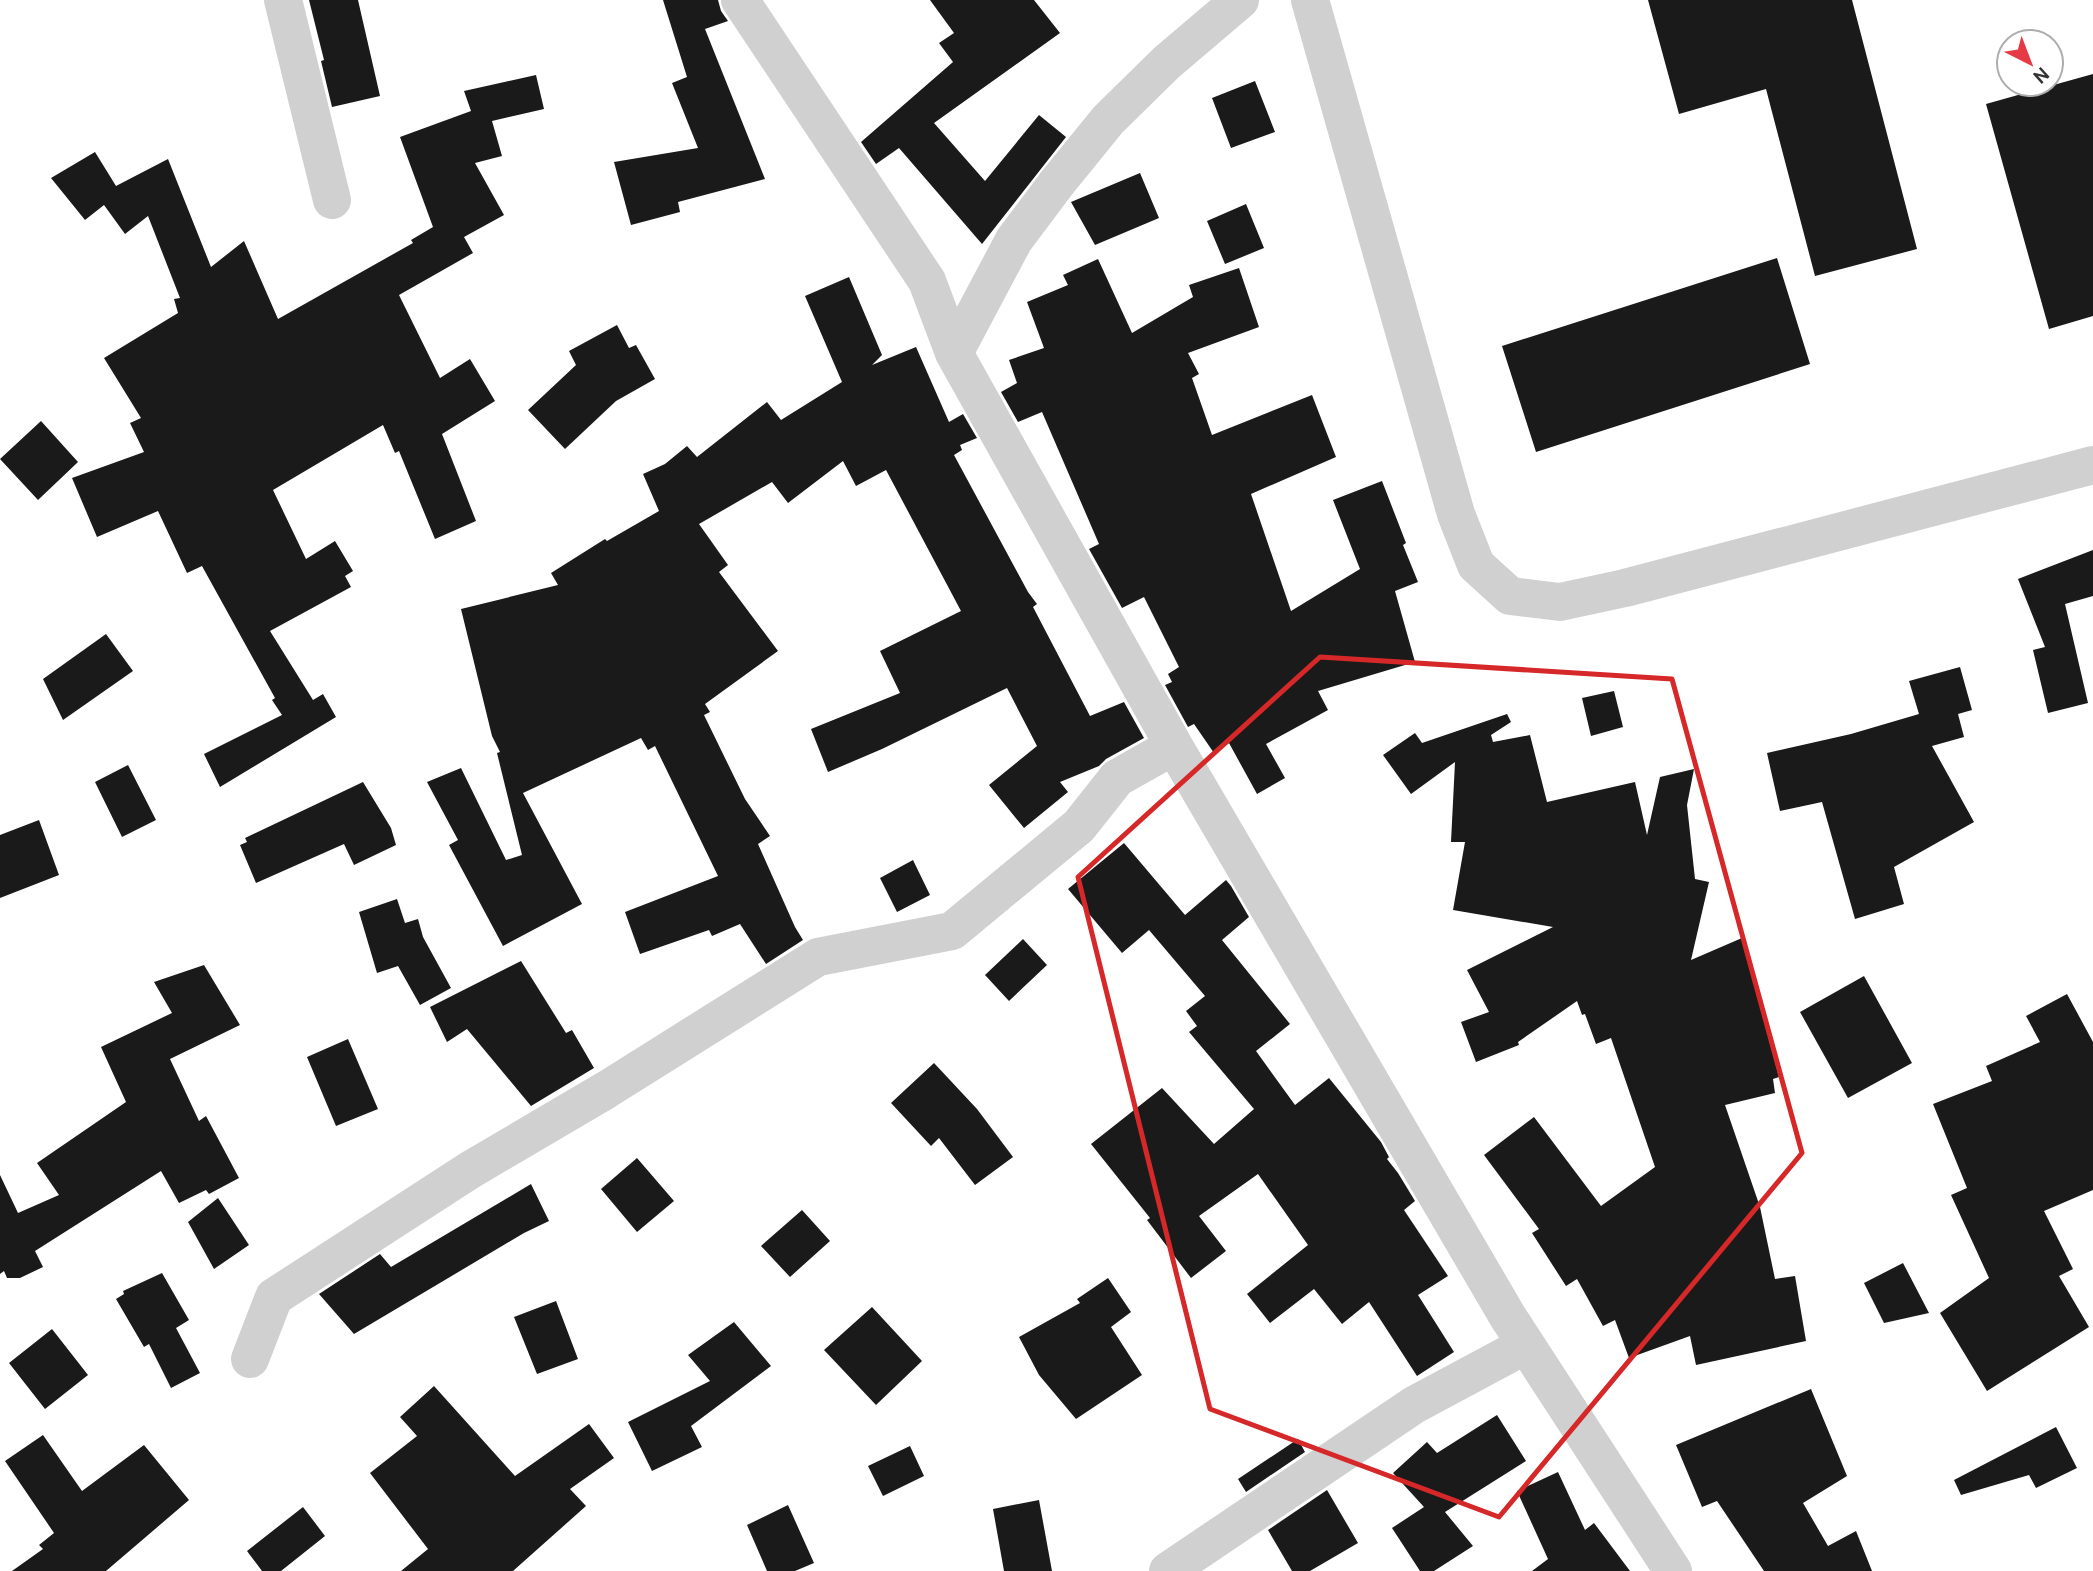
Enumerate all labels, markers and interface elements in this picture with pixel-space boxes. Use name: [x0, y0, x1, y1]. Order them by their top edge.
north arrow: [1995, 28, 2065, 98]
text: N: [2028, 62, 2054, 88]

